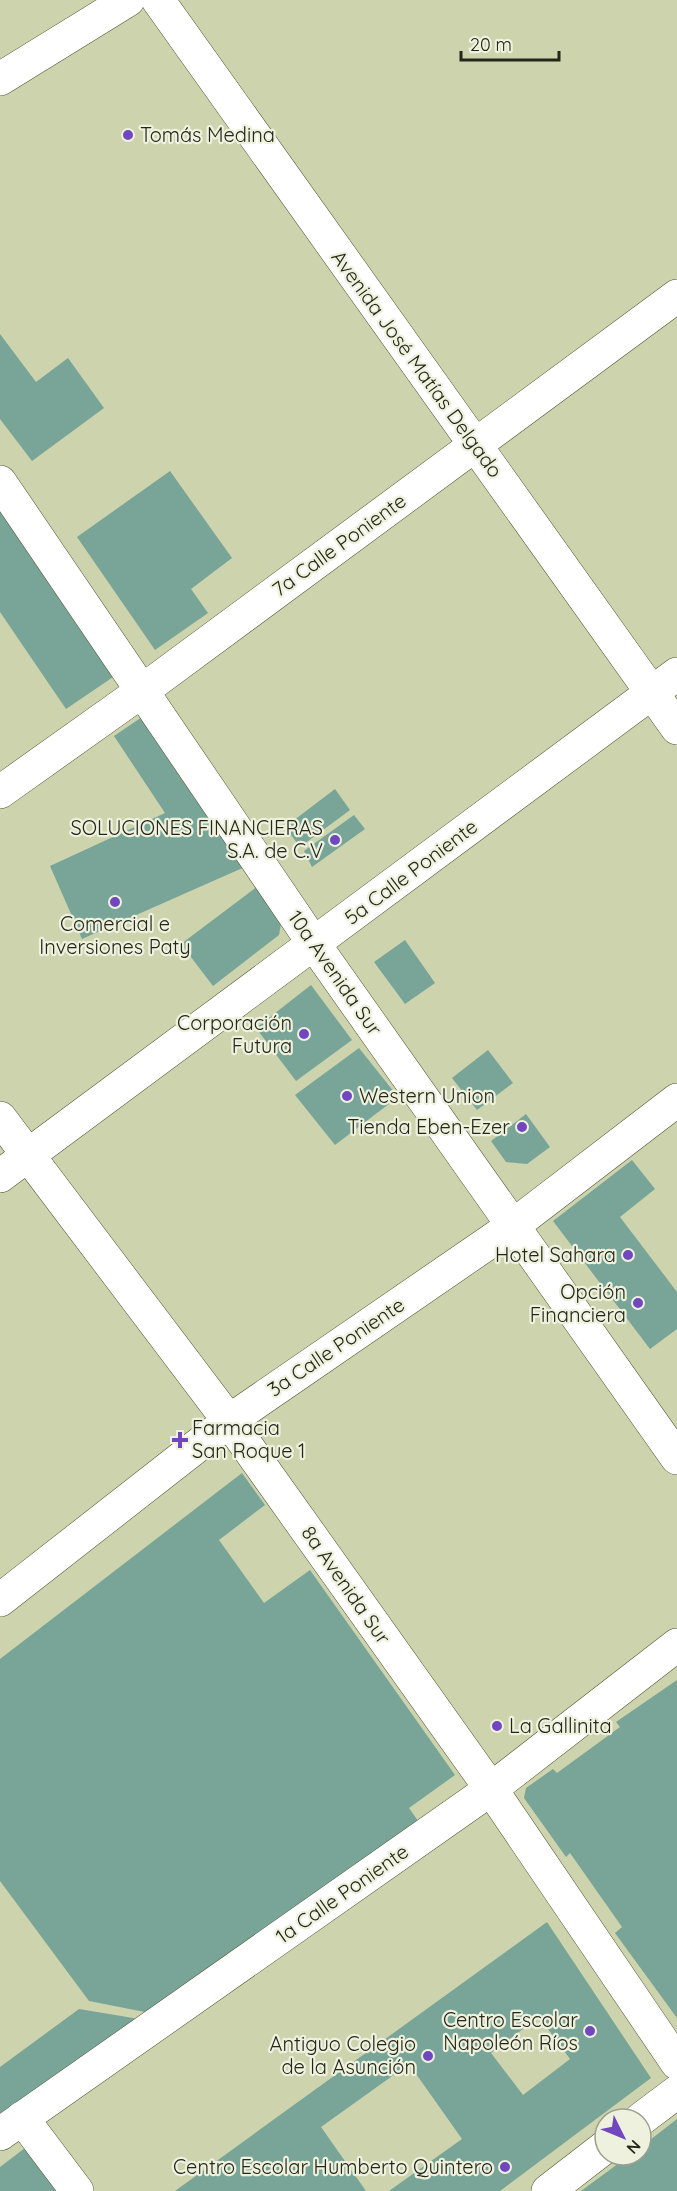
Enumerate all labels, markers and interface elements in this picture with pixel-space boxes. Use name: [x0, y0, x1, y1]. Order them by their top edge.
scale bar: [461, 24, 558, 62]
text: 20 m: [470, 33, 512, 56]
place label: Tomás Medina: [140, 122, 275, 147]
marker: Tomás Medina: [121, 128, 135, 142]
street label: Avenida José Matías Delgado: [326, 245, 508, 482]
street label: 7a Calle Poniente: [267, 488, 410, 602]
street label: 5a Calle Poniente: [339, 814, 482, 930]
place label: SOLUCIONES FINANCIERAS S.A. de C.V: [71, 815, 323, 863]
marker: SOLUCIONES FINANCIERAS S.A. de C.V: [328, 833, 342, 847]
marker: Comercial e Inversiones Paty: [108, 895, 122, 909]
street label: 10a Avenida Sur: [283, 905, 388, 1040]
place label: Comercial e Inversiones Paty: [39, 911, 191, 959]
place label: Corporación Futura: [177, 1010, 292, 1058]
marker: Corporación Futura: [297, 1027, 311, 1041]
place label: Western Union: [359, 1083, 495, 1108]
marker: Western Union: [340, 1089, 354, 1103]
place label: Tienda Eben-Ezer: [347, 1114, 510, 1139]
marker: Tienda Eben-Ezer: [515, 1120, 529, 1134]
place label: Hotel Sahara: [495, 1242, 616, 1267]
marker: Hotel Sahara: [621, 1248, 635, 1262]
place label: Opción Financiera: [530, 1279, 626, 1327]
street label: 3a Calle Poniente: [263, 1292, 409, 1402]
marker: Opción Financiera: [631, 1296, 645, 1310]
place label: Farmacia San Roque 1: [192, 1415, 305, 1463]
marker: Farmacia San Roque 1: [173, 1433, 187, 1447]
street label: 8a Avenida Sur: [296, 1521, 397, 1649]
place label: La Gallinita: [509, 1713, 612, 1738]
marker: La Gallinita: [490, 1719, 504, 1733]
street label: 1a Calle Poniente: [270, 1838, 413, 1949]
place label: Centro Escolar Napoleón Ríos: [443, 2007, 578, 2055]
marker: Centro Escolar Napoleón Ríos: [583, 2024, 597, 2038]
place label: Antiguo Colegio de la Asunción: [270, 2031, 416, 2079]
marker: Antiguo Colegio de la Asunción: [421, 2049, 435, 2063]
north arrow: [593, 2107, 653, 2167]
text: N: [623, 2136, 645, 2158]
place label: Centro Escolar Humberto Quintero: [173, 2154, 493, 2179]
marker: Centro Escolar Humberto Quintero: [498, 2160, 512, 2174]

